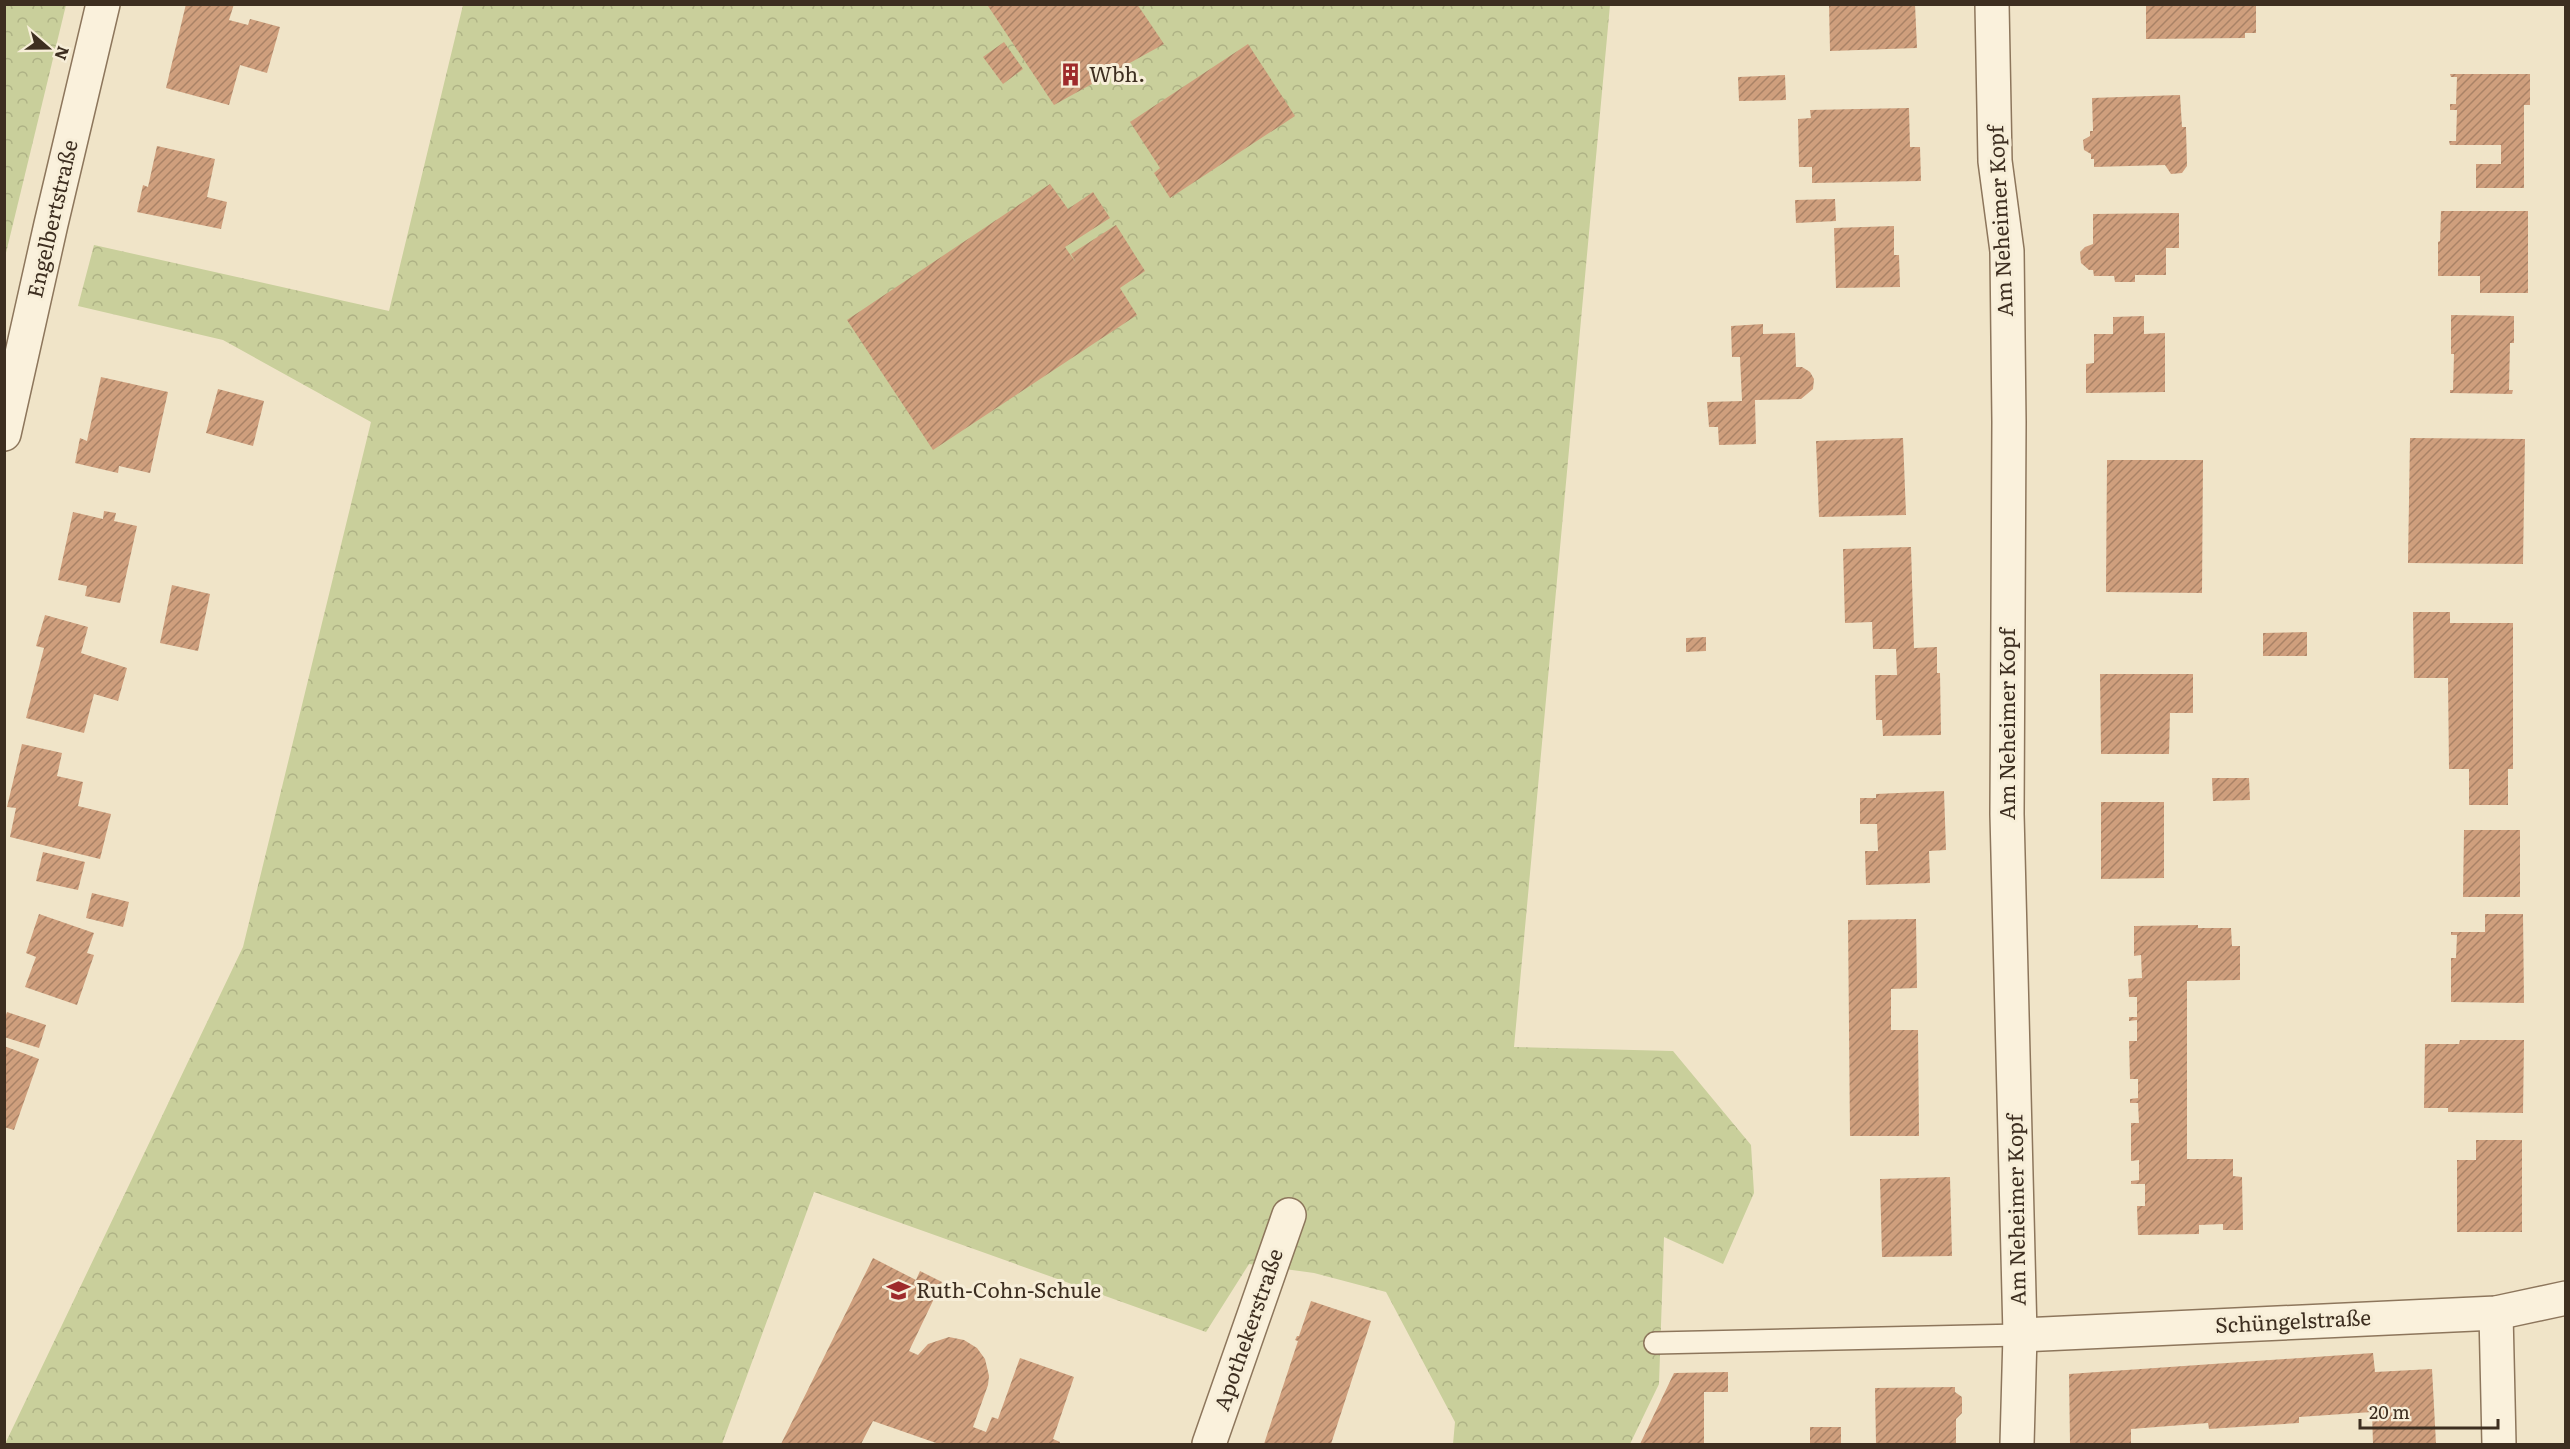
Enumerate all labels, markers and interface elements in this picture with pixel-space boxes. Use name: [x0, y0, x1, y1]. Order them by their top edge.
north arrow: [18, 18, 78, 78]
text: N: [49, 43, 77, 64]
place label: Wbh.: [1089, 57, 1145, 88]
building icon: Wbh.: [1058, 62, 1084, 88]
street label: Am Neheimer Kopf: [1978, 123, 2019, 318]
street label: Engelbertstraße: [17, 136, 84, 301]
street label: Am Neheimer Kopf: [1990, 626, 2021, 820]
street label: Am Neheimer Kopf: [1997, 1112, 2032, 1306]
street label: Apothekerstraße: [1204, 1244, 1289, 1414]
place label: Ruth-Cohn-Schule: [916, 1273, 1101, 1304]
school or university icon: Ruth-Cohn-Schule: [885, 1278, 911, 1304]
street label: Schüngelstraße: [2214, 1300, 2372, 1339]
scale bar: [2360, 1392, 2498, 1430]
text: 20 m: [2369, 1398, 2410, 1425]

